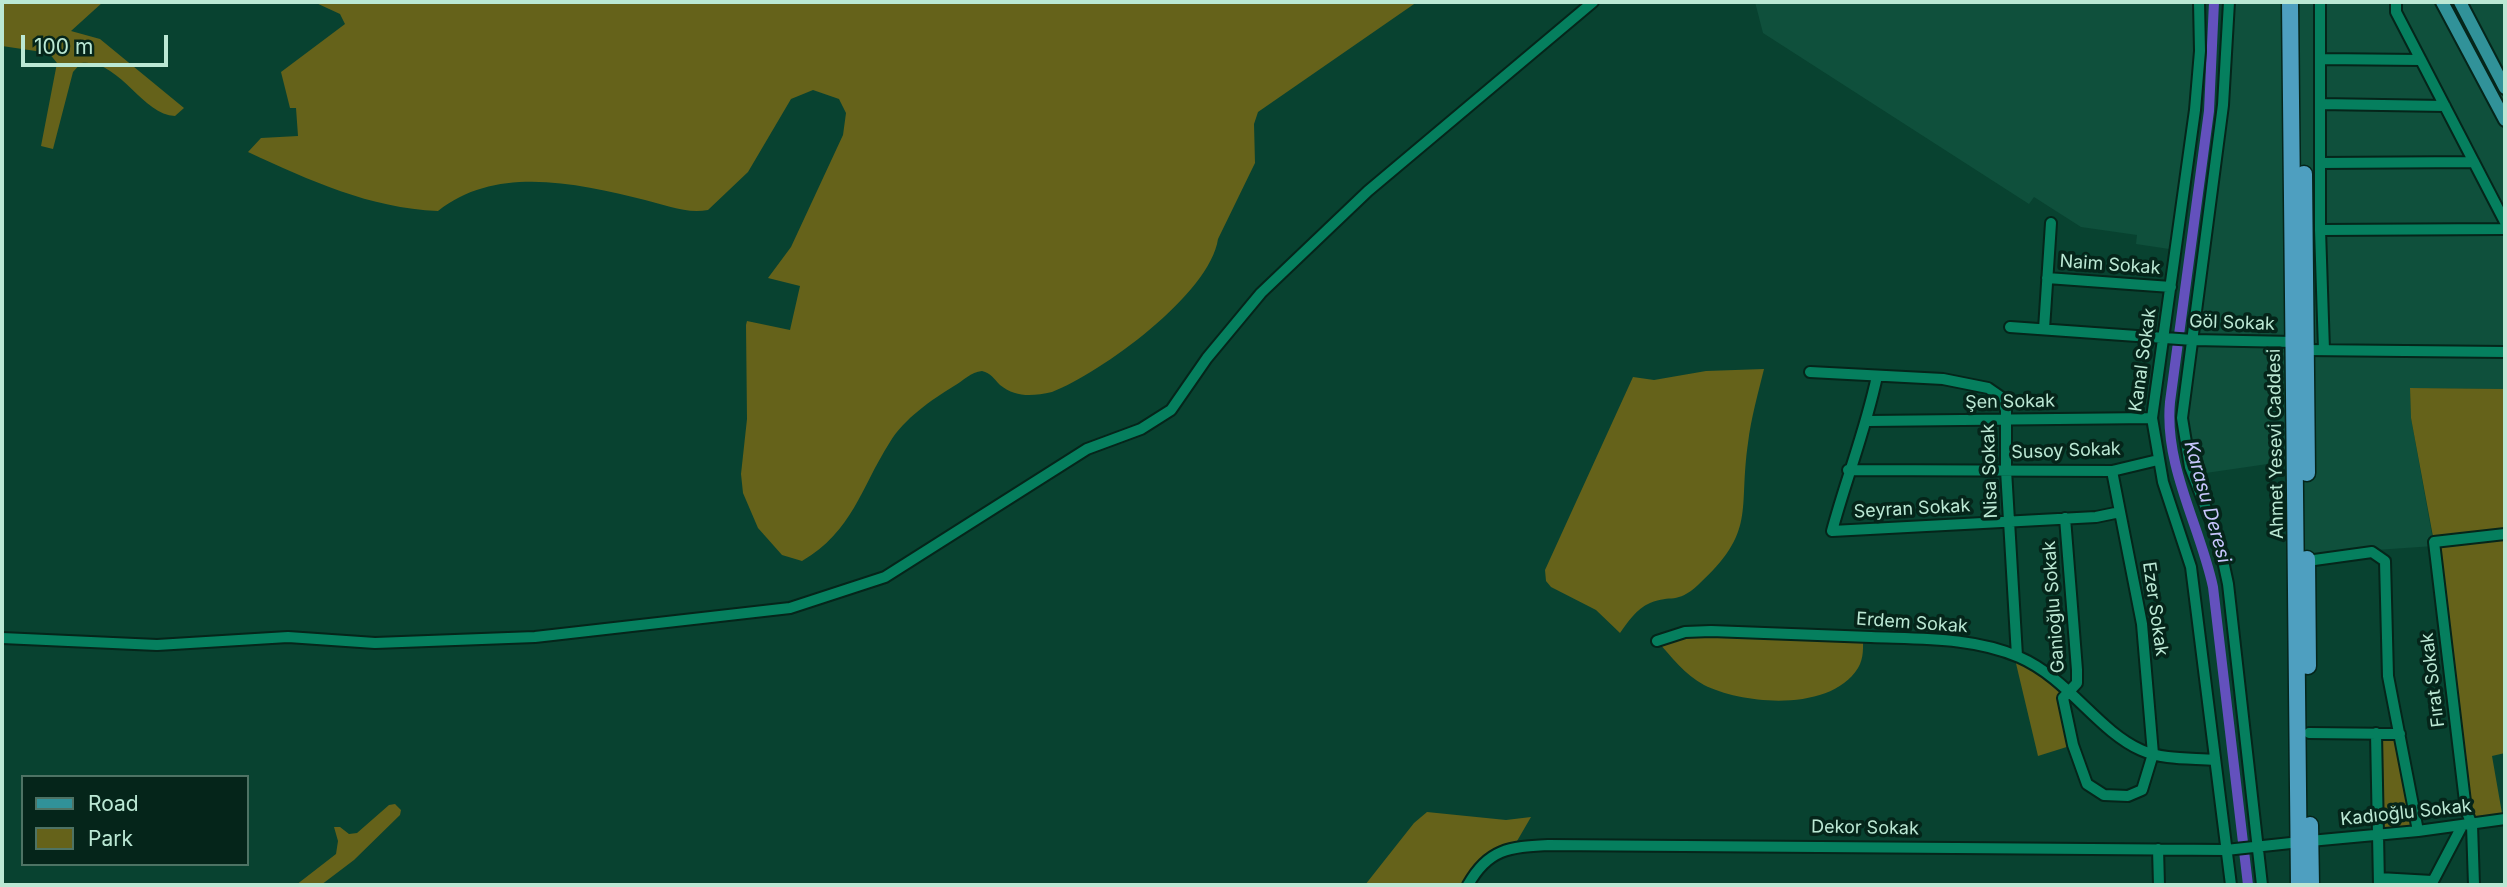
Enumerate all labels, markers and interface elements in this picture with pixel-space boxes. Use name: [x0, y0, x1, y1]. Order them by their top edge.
scale bar: [24, 21, 172, 65]
text: 100 m: [34, 34, 93, 59]
street label: Naim Sokak: [2059, 251, 2161, 279]
street label: Kanal Sokak: [2125, 307, 2161, 413]
street label: Göl Sokak: [2189, 311, 2275, 335]
street label: Ahmet Yesevi Caddesi: [2264, 349, 2288, 539]
street label: Şen Sokak: [1965, 390, 2055, 414]
street label: Nisa Sokak: [1978, 423, 2002, 519]
street label: Susoy Sokak: [2011, 438, 2121, 464]
water label: Karasu Deresi: [2179, 438, 2235, 566]
street label: Seyran Sokak: [1853, 495, 1971, 523]
street label: Ganioğlu Sokak: [2039, 540, 2069, 674]
street label: Ezer Sokak: [2138, 560, 2172, 658]
street label: Erdem Sokak: [1855, 608, 1969, 638]
street label: Fırat Sokak: [2416, 632, 2450, 728]
legend: [21, 775, 248, 866]
text: Road: [88, 791, 139, 816]
street label: Kadıoğlu Sokak: [2339, 795, 2473, 831]
street label: Dekor Sokak: [1811, 816, 1919, 840]
text: Park: [88, 826, 133, 851]

